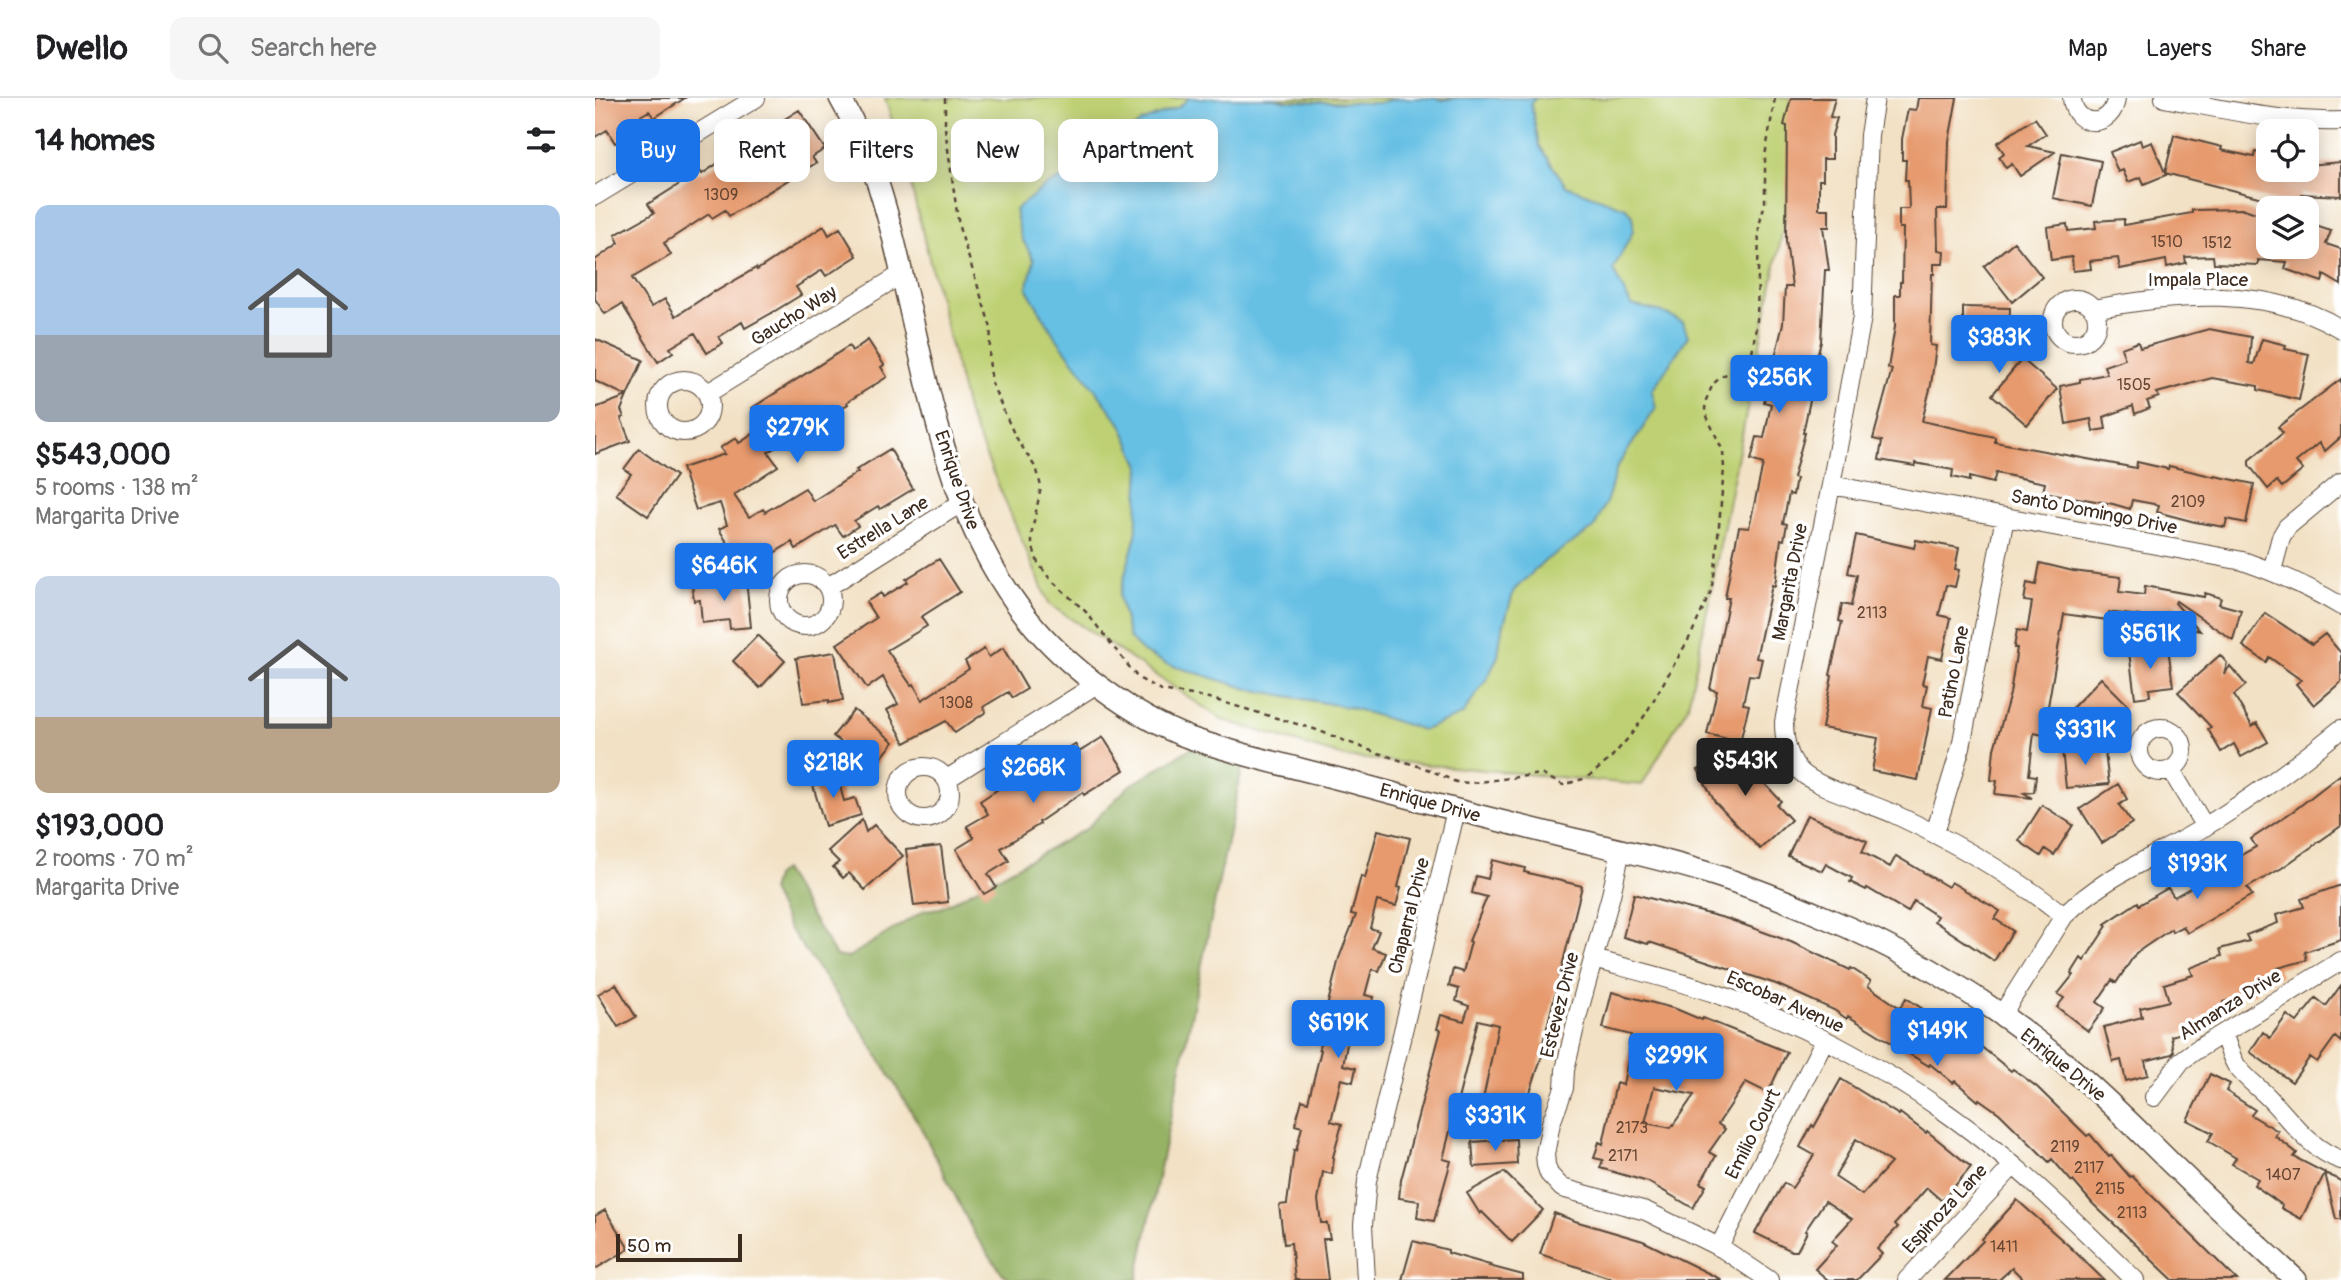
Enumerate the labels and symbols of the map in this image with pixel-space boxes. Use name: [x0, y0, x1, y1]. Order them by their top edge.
house number: 1309: [704, 185, 738, 205]
house number: 1510: [2151, 232, 2183, 252]
house number: 1512: [2202, 233, 2232, 253]
street label: Impala Place: [2148, 268, 2249, 292]
street label: Gaucho Way: [747, 280, 841, 352]
pin: $383K: [1950, 316, 2048, 375]
pin: $256K: [1730, 356, 1828, 415]
house number: 1505: [2117, 375, 2151, 395]
pin: $279K: [748, 406, 846, 465]
street label: Enrique Drive: [929, 427, 985, 533]
street label: Santo Domingo Drive: [2009, 484, 2180, 540]
street label: Estrella Lane: [833, 490, 934, 565]
house number: 2109: [2171, 492, 2205, 512]
street label: Margarita Drive: [1767, 521, 1813, 643]
pin: $646K: [675, 544, 773, 603]
house number: 2113: [1857, 603, 1887, 623]
pin: $561K: [2101, 612, 2199, 671]
street label: Patino Lane: [1933, 623, 1975, 720]
house number: 1308: [939, 693, 973, 713]
pin: $331K: [2036, 708, 2134, 767]
pin: $543K: [1696, 738, 1794, 798]
pin: $218K: [784, 740, 882, 800]
pin: $268K: [984, 746, 1082, 805]
street label: Enrique Drive: [1377, 778, 1484, 828]
pin: $193K: [2148, 842, 2246, 901]
street label: Chaparral Drive: [1383, 855, 1435, 977]
street label: Estevez Drive: [1535, 949, 1585, 1060]
street label: Almanza Drive: [2174, 964, 2286, 1046]
street label: Escobar Avenue: [1723, 965, 1848, 1039]
pin: $619K: [1289, 1000, 1387, 1060]
pin: $149K: [1888, 1009, 1986, 1068]
street label: Enrique Drive: [2015, 1023, 2111, 1107]
pin: $299K: [1627, 1034, 1725, 1093]
street label: Emilio Court: [1720, 1084, 1786, 1183]
pin: $331K: [1446, 1094, 1544, 1153]
house number: 2173: [1616, 1118, 1648, 1138]
house number: 2119: [2050, 1137, 2080, 1157]
house number: 2171: [1608, 1146, 1638, 1166]
house number: 2117: [2074, 1158, 2104, 1178]
street label: Espinoza Lane: [1897, 1159, 1993, 1259]
house number: 1407: [2266, 1165, 2301, 1185]
house number: 2115: [2095, 1179, 2125, 1199]
house number: 2113: [2117, 1203, 2147, 1223]
scale bar: [616, 1231, 742, 1263]
house number: 1411: [1990, 1237, 2018, 1257]

